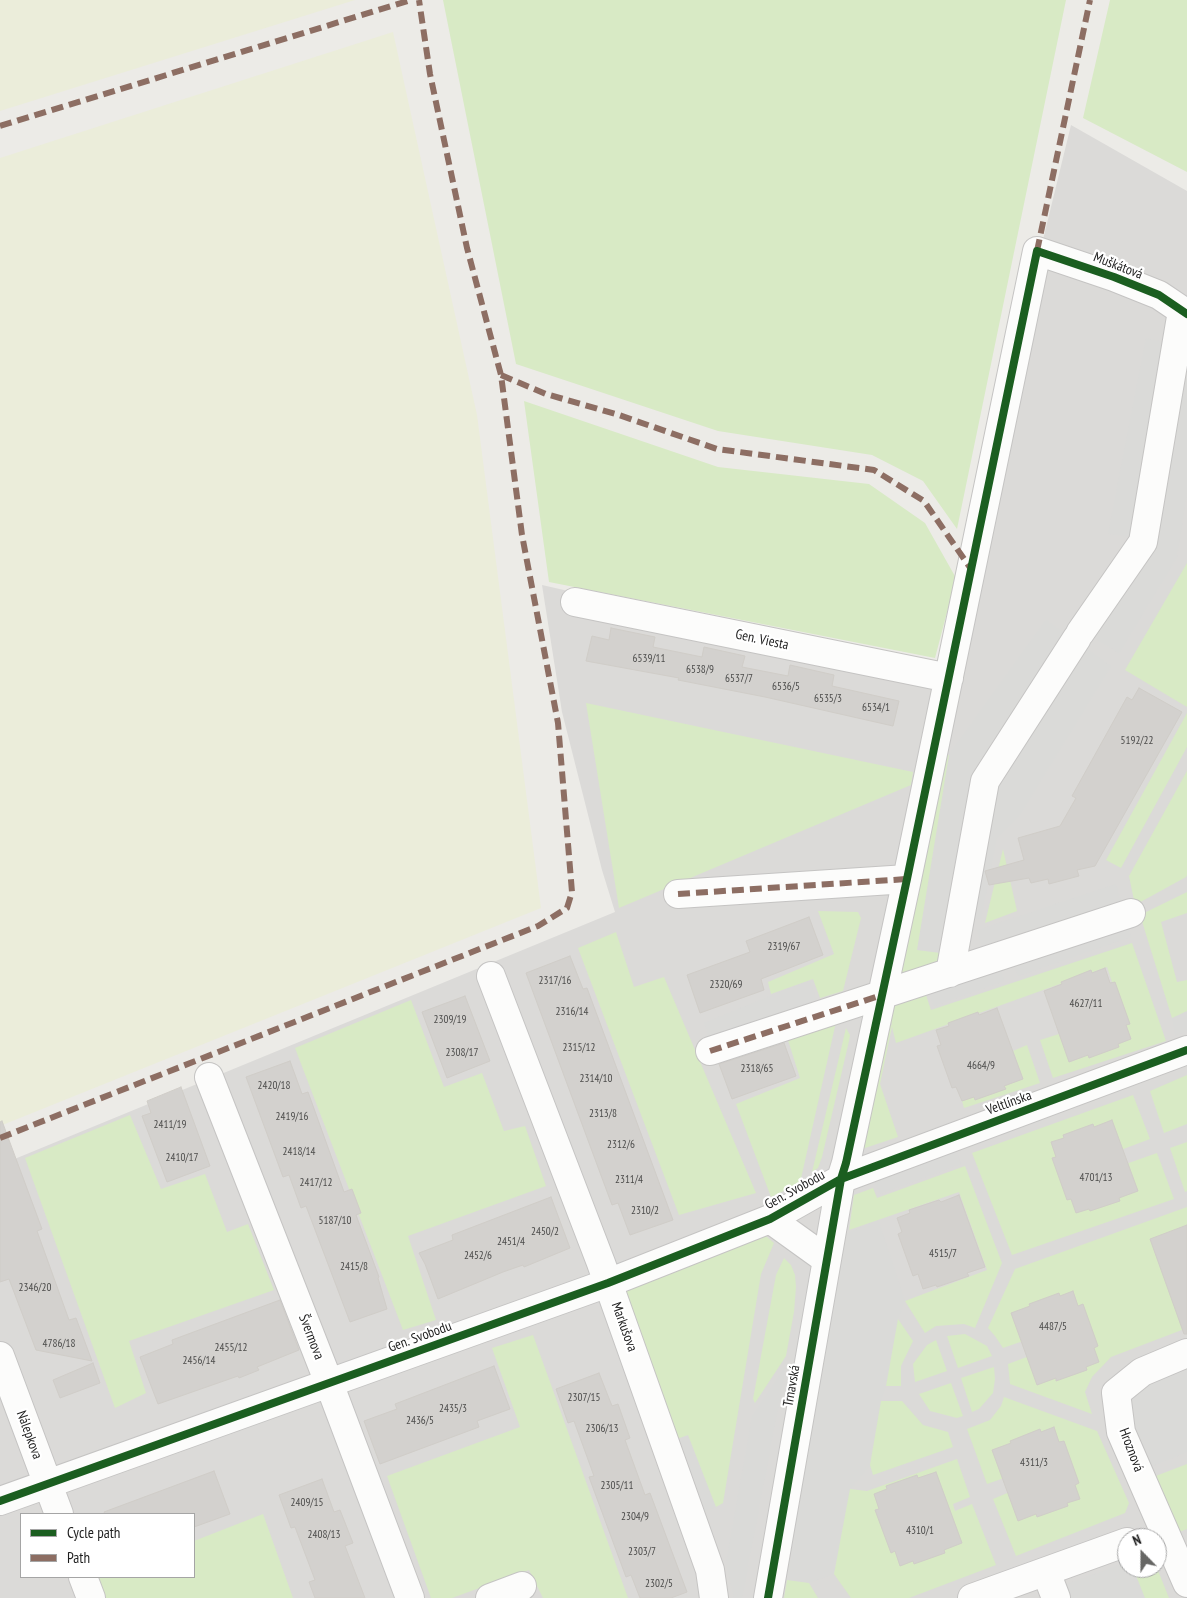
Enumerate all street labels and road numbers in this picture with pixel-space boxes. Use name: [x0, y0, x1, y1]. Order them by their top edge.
street label: Muškátová: [1091, 249, 1145, 283]
street label: Gen. Viesta: [734, 626, 790, 654]
street label: Veltlínska: [984, 1087, 1034, 1119]
street label: Gen. Svobodu: [762, 1167, 828, 1213]
street label: Markušova: [607, 1300, 641, 1354]
street label: Švermova: [295, 1312, 327, 1362]
street label: Gen. Svobodu: [386, 1318, 454, 1356]
street label: Trnavská: [780, 1364, 804, 1408]
street label: Nálepkova: [12, 1408, 46, 1462]
street label: Hroznová: [1115, 1426, 1147, 1474]

